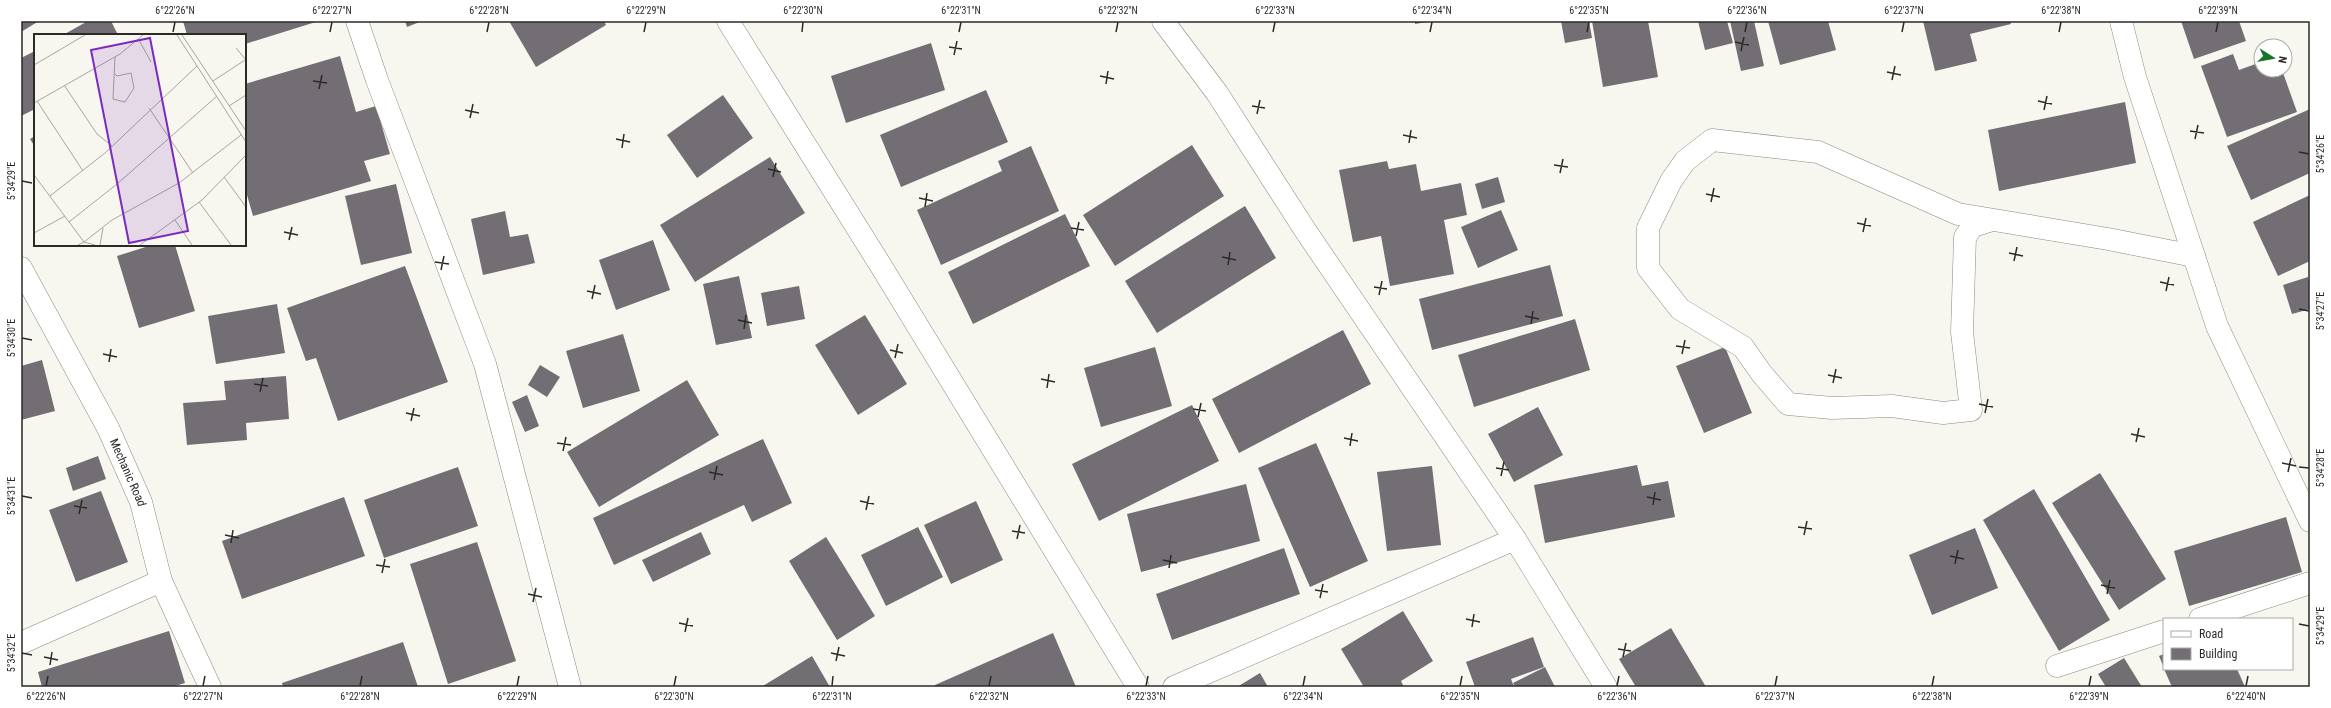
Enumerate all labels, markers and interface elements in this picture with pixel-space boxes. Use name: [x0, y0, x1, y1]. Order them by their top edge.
text: 6°22'26"N: [155, 5, 195, 16]
text: 6°22'27"N: [312, 5, 352, 16]
text: 6°22'28"N: [469, 5, 509, 16]
text: 6°22'29"N: [626, 5, 666, 16]
text: 6°22'30"N: [783, 5, 823, 16]
text: 6°22'31"N: [941, 5, 981, 16]
text: 6°22'32"N: [1098, 5, 1138, 16]
text: 6°22'33"N: [1255, 5, 1295, 16]
text: 6°22'34"N: [1412, 5, 1452, 16]
text: 6°22'35"N: [1569, 5, 1609, 16]
text: 6°22'36"N: [1727, 5, 1767, 16]
text: 6°22'37"N: [1884, 5, 1924, 16]
text: 6°22'38"N: [2041, 5, 2081, 16]
text: 6°22'39"N: [2198, 5, 2238, 16]
inset map: [34, 34, 246, 246]
north arrow: [2253, 38, 2293, 78]
text: N: [2275, 55, 2289, 65]
text: 5°34'26"E: [2315, 135, 2326, 173]
text: 5°34'29"E: [6, 162, 17, 200]
text: 5°34'27"E: [2315, 292, 2326, 330]
text: 5°34'30"E: [6, 319, 17, 357]
street label: Mechanic Road: [107, 437, 149, 508]
text: 5°34'28"E: [2315, 449, 2326, 487]
text: 5°34'31"E: [6, 477, 17, 515]
text: 5°34'29"E: [2315, 607, 2326, 645]
legend: [2163, 618, 2293, 670]
text: Road: [2199, 627, 2223, 641]
text: 5°34'32"E: [6, 634, 17, 672]
text: Building: [2199, 647, 2237, 661]
text: 6°22'26"N: [26, 691, 66, 702]
text: 6°22'27"N: [183, 691, 223, 702]
text: 6°22'28"N: [340, 691, 380, 702]
text: 6°22'29"N: [497, 691, 537, 702]
text: 6°22'30"N: [654, 691, 694, 702]
text: 6°22'31"N: [812, 691, 852, 702]
text: 6°22'32"N: [969, 691, 1009, 702]
text: 6°22'33"N: [1126, 691, 1166, 702]
text: 6°22'34"N: [1283, 691, 1323, 702]
text: 6°22'35"N: [1440, 691, 1480, 702]
text: 6°22'36"N: [1597, 691, 1637, 702]
text: 6°22'37"N: [1755, 691, 1795, 702]
text: 6°22'38"N: [1912, 691, 1952, 702]
text: 6°22'39"N: [2069, 691, 2109, 702]
text: 6°22'40"N: [2226, 691, 2266, 702]

